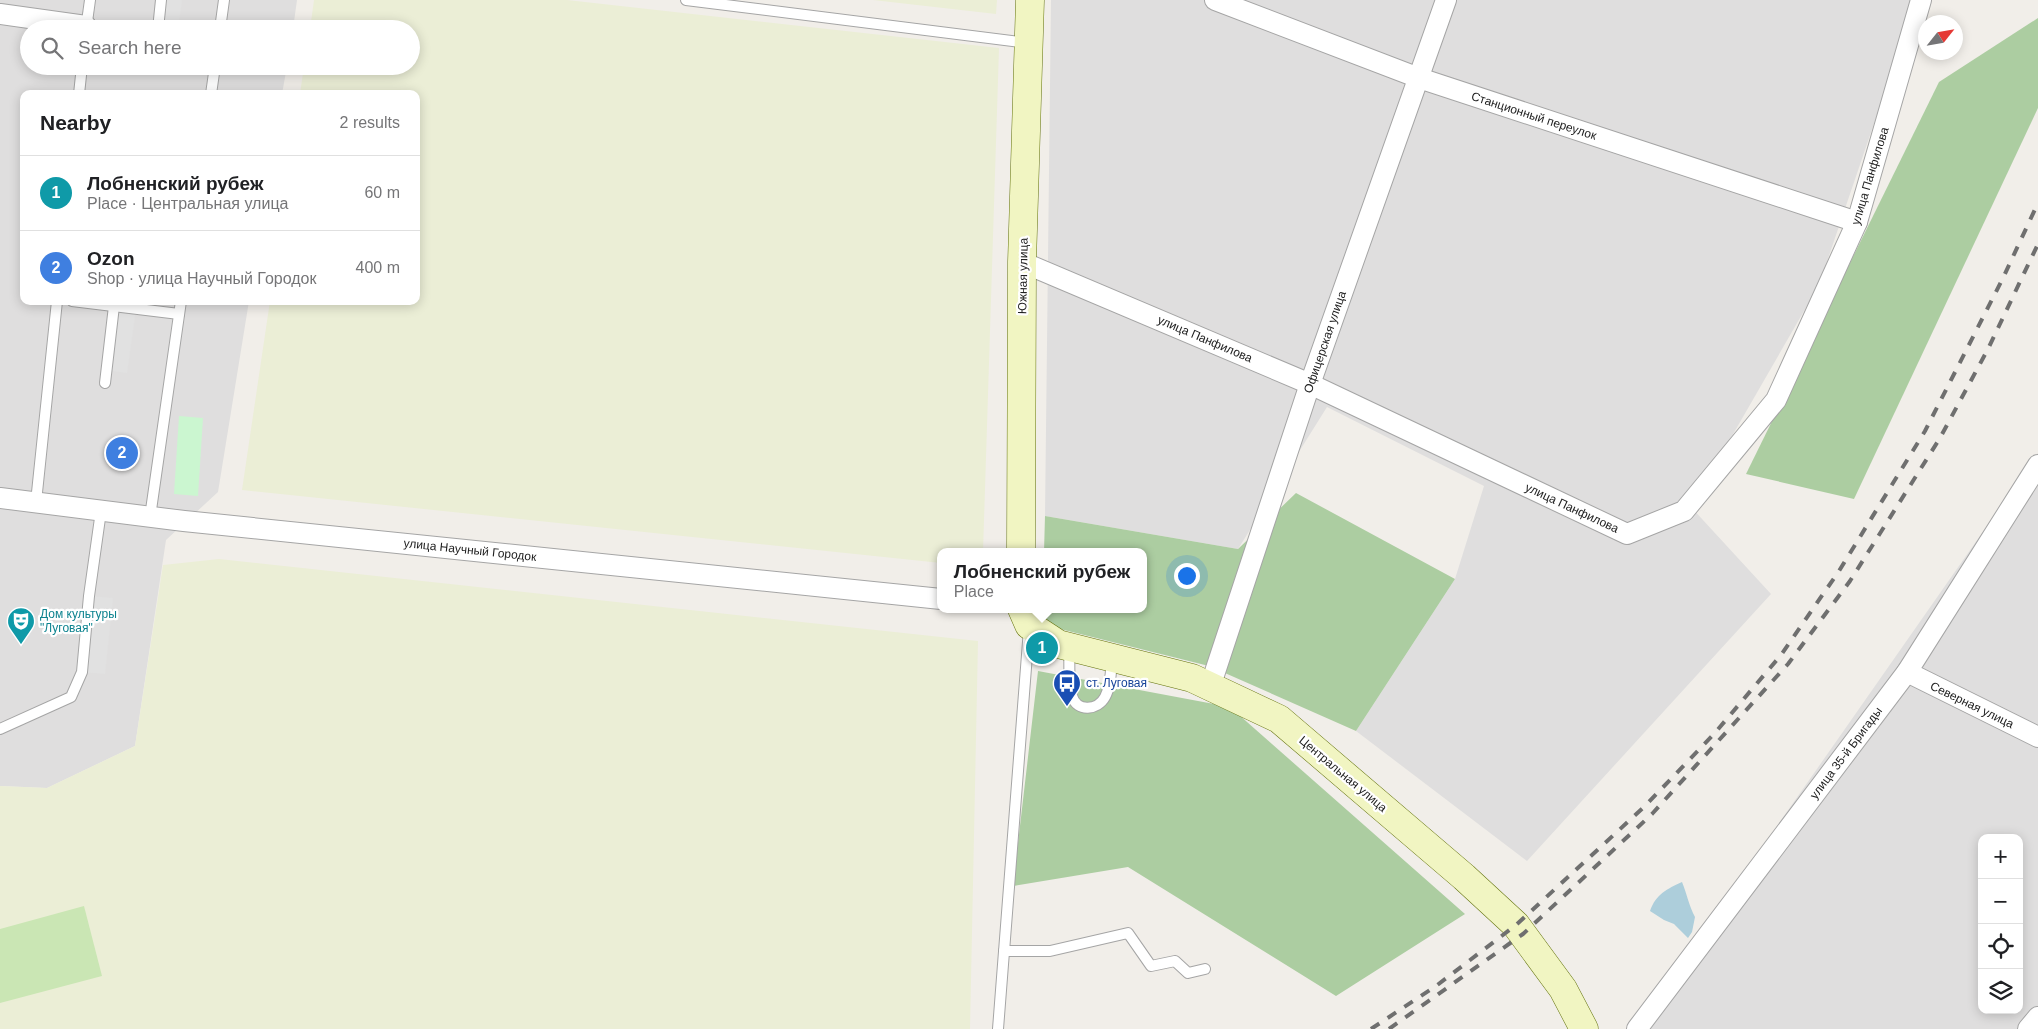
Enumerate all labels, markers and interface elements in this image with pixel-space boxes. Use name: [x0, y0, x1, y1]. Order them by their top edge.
north arrow: [1918, 15, 1963, 60]
search box: [20, 20, 420, 75]
icon: search: [38, 34, 66, 62]
text: Search here: [78, 37, 182, 58]
street label: Станционный переулок: [1470, 89, 1599, 143]
text: Nearby: [40, 111, 111, 134]
text: 2 results: [340, 114, 400, 131]
street label: улица Панфилова: [1848, 125, 1892, 227]
text: Лобненский рубеж: [87, 173, 263, 194]
text: 1: [52, 184, 60, 201]
text: 60 m: [364, 184, 400, 201]
text: Place · Центральная улица: [87, 195, 288, 212]
street label: Южная улица: [1015, 237, 1031, 314]
text: Ozon: [87, 248, 135, 269]
text: 2: [52, 259, 60, 276]
text: 400 m: [356, 259, 400, 276]
text: Shop · улица Научный Городок: [87, 270, 317, 287]
street label: Офицерская улица: [1301, 289, 1349, 395]
street label: улица Панфилова: [1156, 313, 1255, 365]
pin: 2: [106, 434, 138, 472]
street label: улица Панфилова: [1523, 480, 1621, 536]
street label: улица Научный Городок: [403, 536, 538, 564]
popup: [937, 548, 1147, 613]
text: Лобненский рубеж: [954, 561, 1130, 582]
your location: [1174, 563, 1200, 589]
text: Place: [954, 583, 994, 600]
theatre icon: Дом культуры "Луговая": [6, 606, 36, 645]
place label: Дом культуры "Луговая": [40, 607, 117, 635]
pin: 1: [1026, 629, 1058, 667]
bus stop icon: ст. Луговая: [1052, 668, 1082, 707]
place label: ст. Луговая: [1086, 676, 1147, 690]
street label: Северная улица: [1928, 679, 2016, 731]
street label: улица 35-й Бригады: [1807, 704, 1885, 802]
street label: Центральная улица: [1296, 733, 1390, 815]
map controls: [1978, 834, 2023, 1014]
button: +: [1978, 834, 2023, 879]
button: −: [1978, 879, 2023, 924]
button: locate: [1978, 924, 2023, 969]
button: layers: [1978, 969, 2023, 1014]

